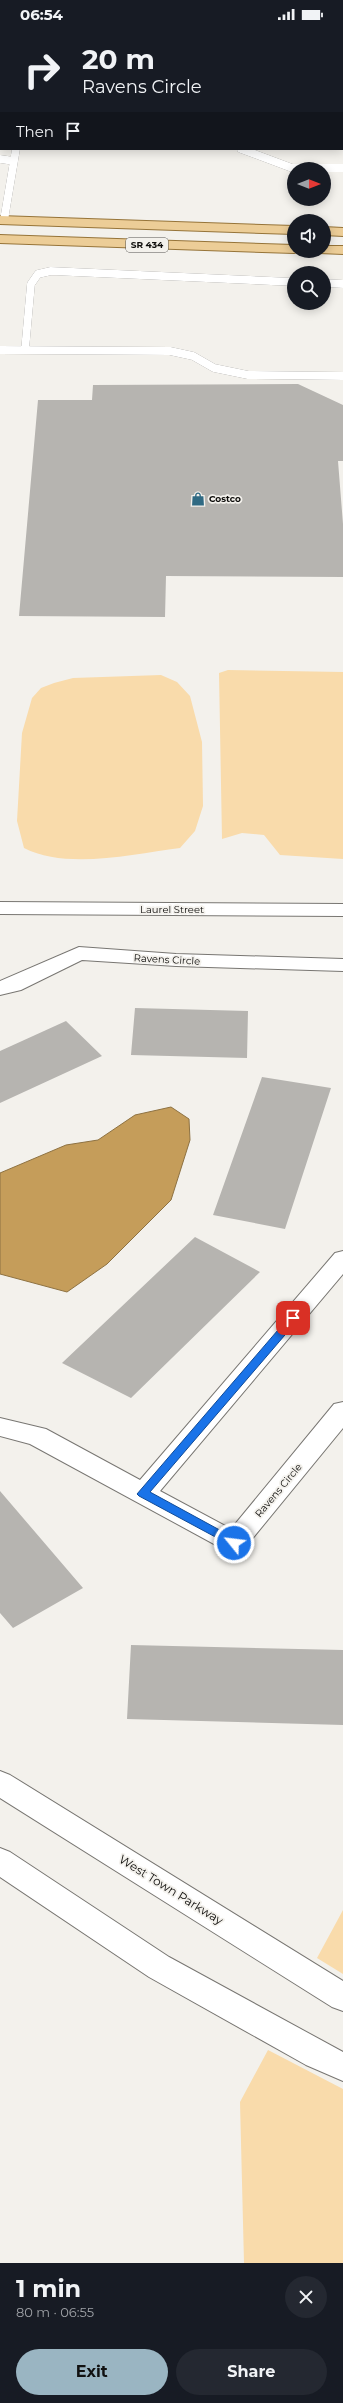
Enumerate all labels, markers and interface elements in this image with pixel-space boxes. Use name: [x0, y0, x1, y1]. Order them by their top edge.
text: 06:54: [20, 5, 63, 24]
text: 20 m: [82, 42, 155, 76]
icon: right: [16, 44, 68, 96]
text: Ravens Circle: [82, 76, 202, 98]
icon: arrive: [62, 120, 84, 142]
text: Then: [16, 122, 54, 141]
north arrow: [287, 162, 331, 206]
map controls: [287, 162, 331, 310]
button: sound: [287, 214, 331, 258]
road number: SR 434: [126, 238, 168, 252]
button: search: [287, 266, 331, 310]
shop icon: Costco: [190, 491, 206, 507]
place label: Costco: [209, 493, 241, 504]
street label: Laurel Street: [140, 903, 204, 916]
street label: Ravens Circle: [133, 951, 201, 968]
pin: [276, 1301, 310, 1335]
icon: arrive: [282, 1307, 304, 1329]
street label: Ravens Circle: [252, 1461, 305, 1520]
position arrow: [213, 1522, 255, 1564]
street label: West Town Parkway: [116, 1851, 227, 1928]
text: 1 min: [16, 2274, 81, 2303]
button: close: [285, 2276, 327, 2318]
text: 80 m · 06:55: [16, 2304, 94, 2320]
button: Exit: [16, 2349, 168, 2395]
button: Share: [176, 2349, 327, 2395]

